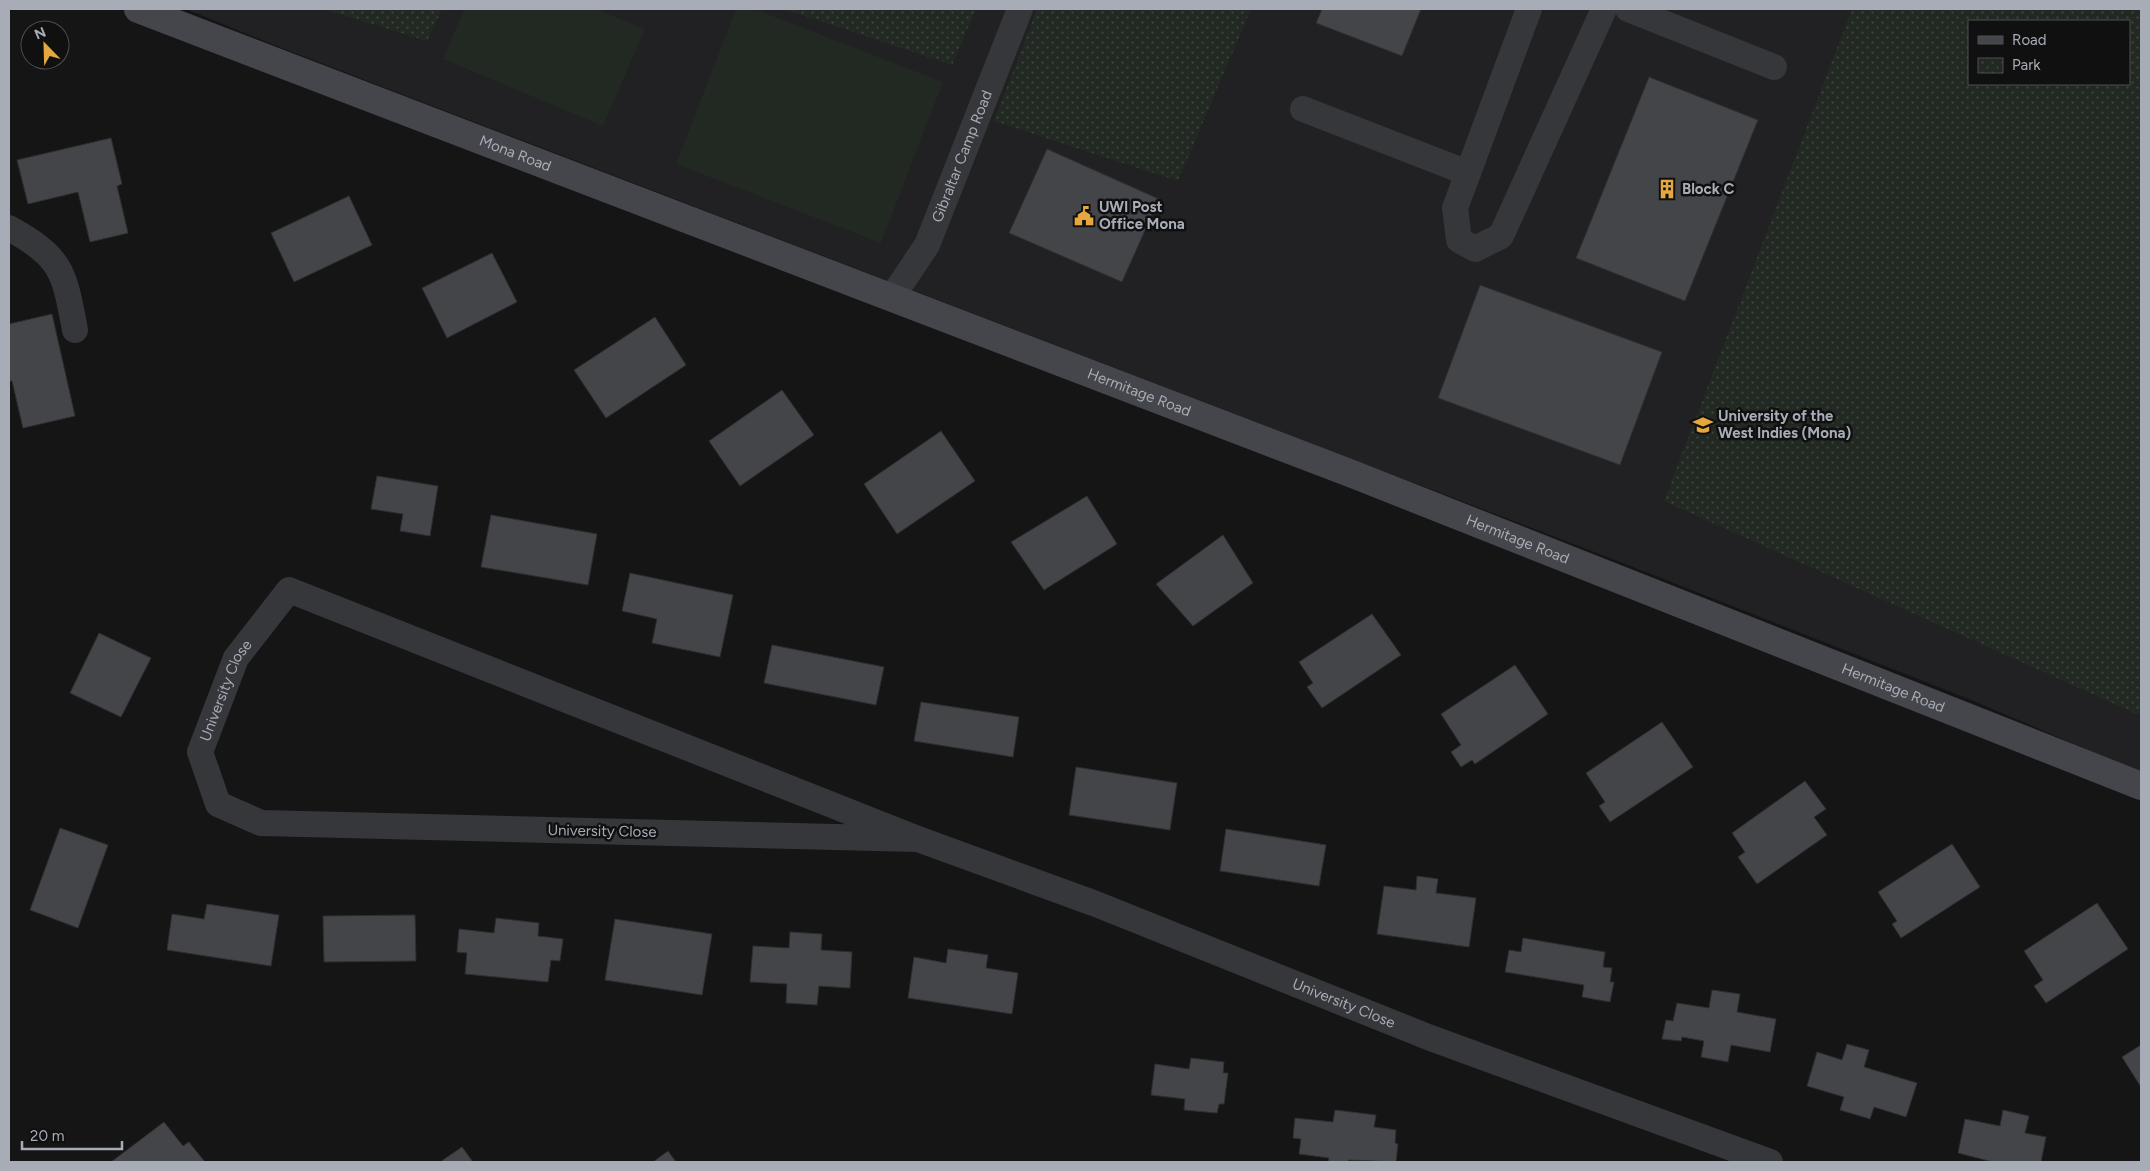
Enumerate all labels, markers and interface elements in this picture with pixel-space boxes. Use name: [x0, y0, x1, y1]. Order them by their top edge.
north arrow: [20, 20, 70, 70]
legend: [1968, 20, 2130, 85]
text: N: [32, 24, 48, 43]
text: Road: [2012, 31, 2047, 49]
text: Park: [2012, 56, 2041, 74]
street label: Gibraltar Camp Road: [928, 88, 996, 225]
street label: Mona Road: [477, 132, 554, 175]
building icon: Block C: [1656, 178, 1678, 200]
place label: Block C: [1682, 180, 1734, 198]
place label: UWI Post Office Mona: [1099, 198, 1185, 233]
public building icon: UWI Post Office Mona: [1073, 205, 1095, 227]
street label: Hermitage Road: [1085, 364, 1193, 420]
place label: University of the West Indies (Mona): [1718, 407, 1851, 442]
school or university icon: University of the West Indies (Mona): [1692, 414, 1714, 436]
street label: Hermitage Road: [1463, 511, 1572, 568]
street label: University Close: [196, 636, 256, 744]
street label: Hermitage Road: [1839, 659, 1947, 716]
street label: University Close: [547, 821, 657, 841]
street label: University Close: [1290, 975, 1398, 1032]
scale bar: [22, 1118, 122, 1150]
text: 20 m: [30, 1127, 64, 1145]

